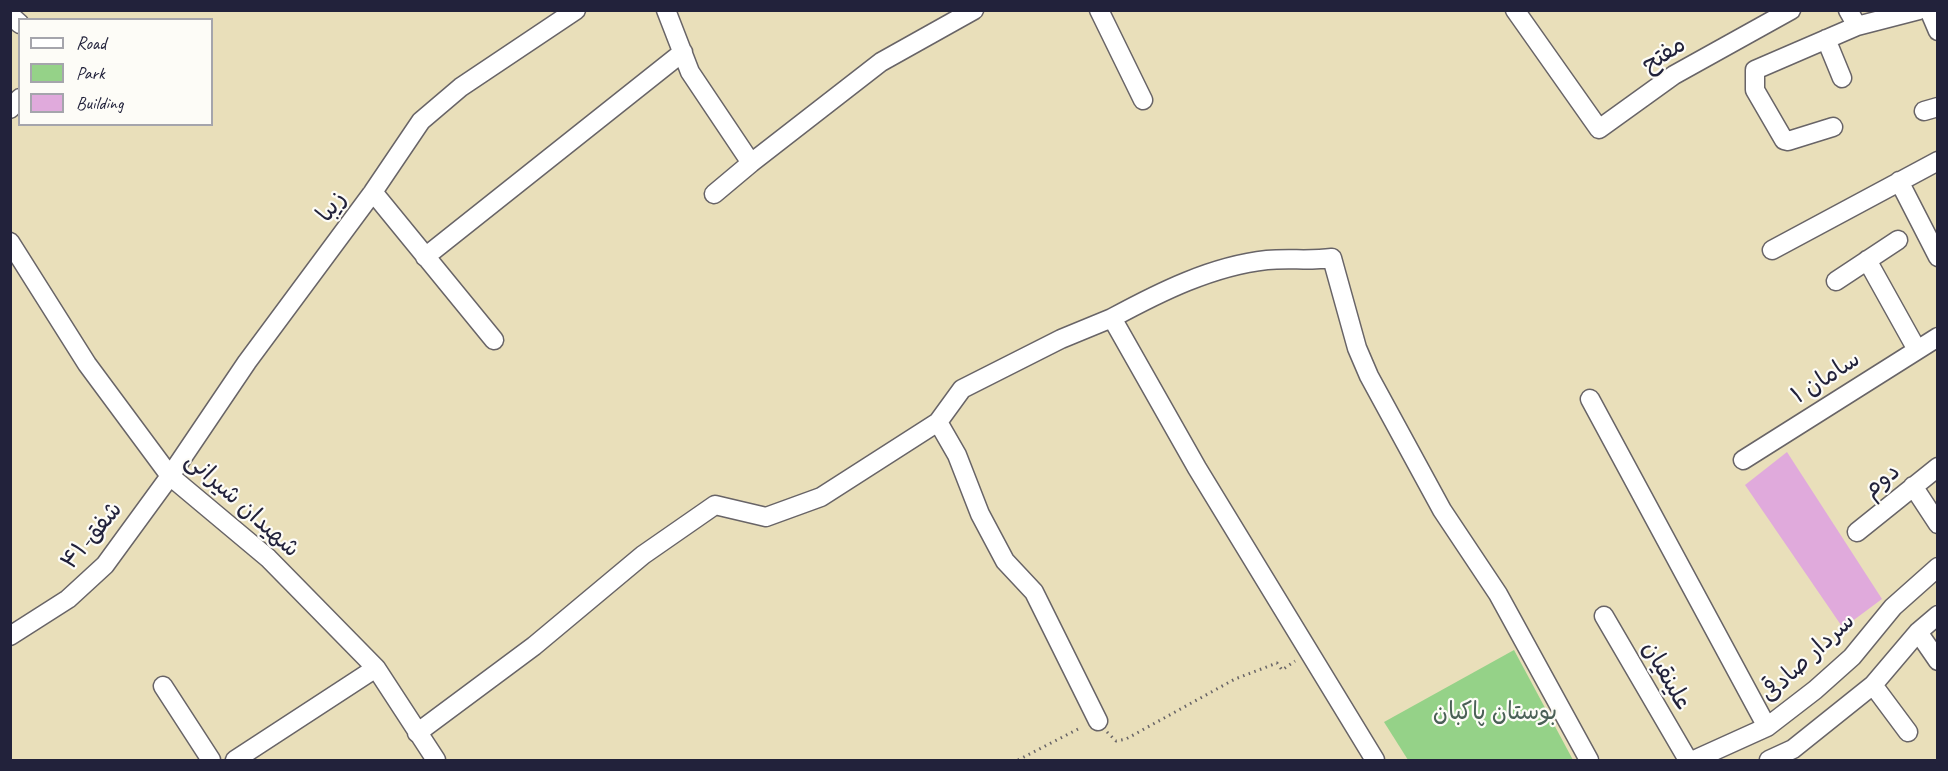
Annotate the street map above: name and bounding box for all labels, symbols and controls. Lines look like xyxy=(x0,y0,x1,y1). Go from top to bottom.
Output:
legend xyxy=(18,18,213,126)
street label: مفتح xyxy=(1637,30,1691,80)
text: Road xyxy=(76,32,106,54)
text: Park xyxy=(76,62,105,84)
text: Building xyxy=(76,92,123,114)
street label: زیبا xyxy=(311,186,353,228)
street label: سامان ۱ xyxy=(1786,345,1866,411)
street label: شهیدان شیرانی xyxy=(179,446,305,564)
street label: دوم xyxy=(1858,458,1906,504)
street label: شفق-۴۱ xyxy=(55,496,129,576)
street label: سردار صادقی xyxy=(1755,607,1861,709)
street label: علینقیان xyxy=(1635,636,1697,716)
park label: بوستان پاکبان xyxy=(1433,699,1557,727)

